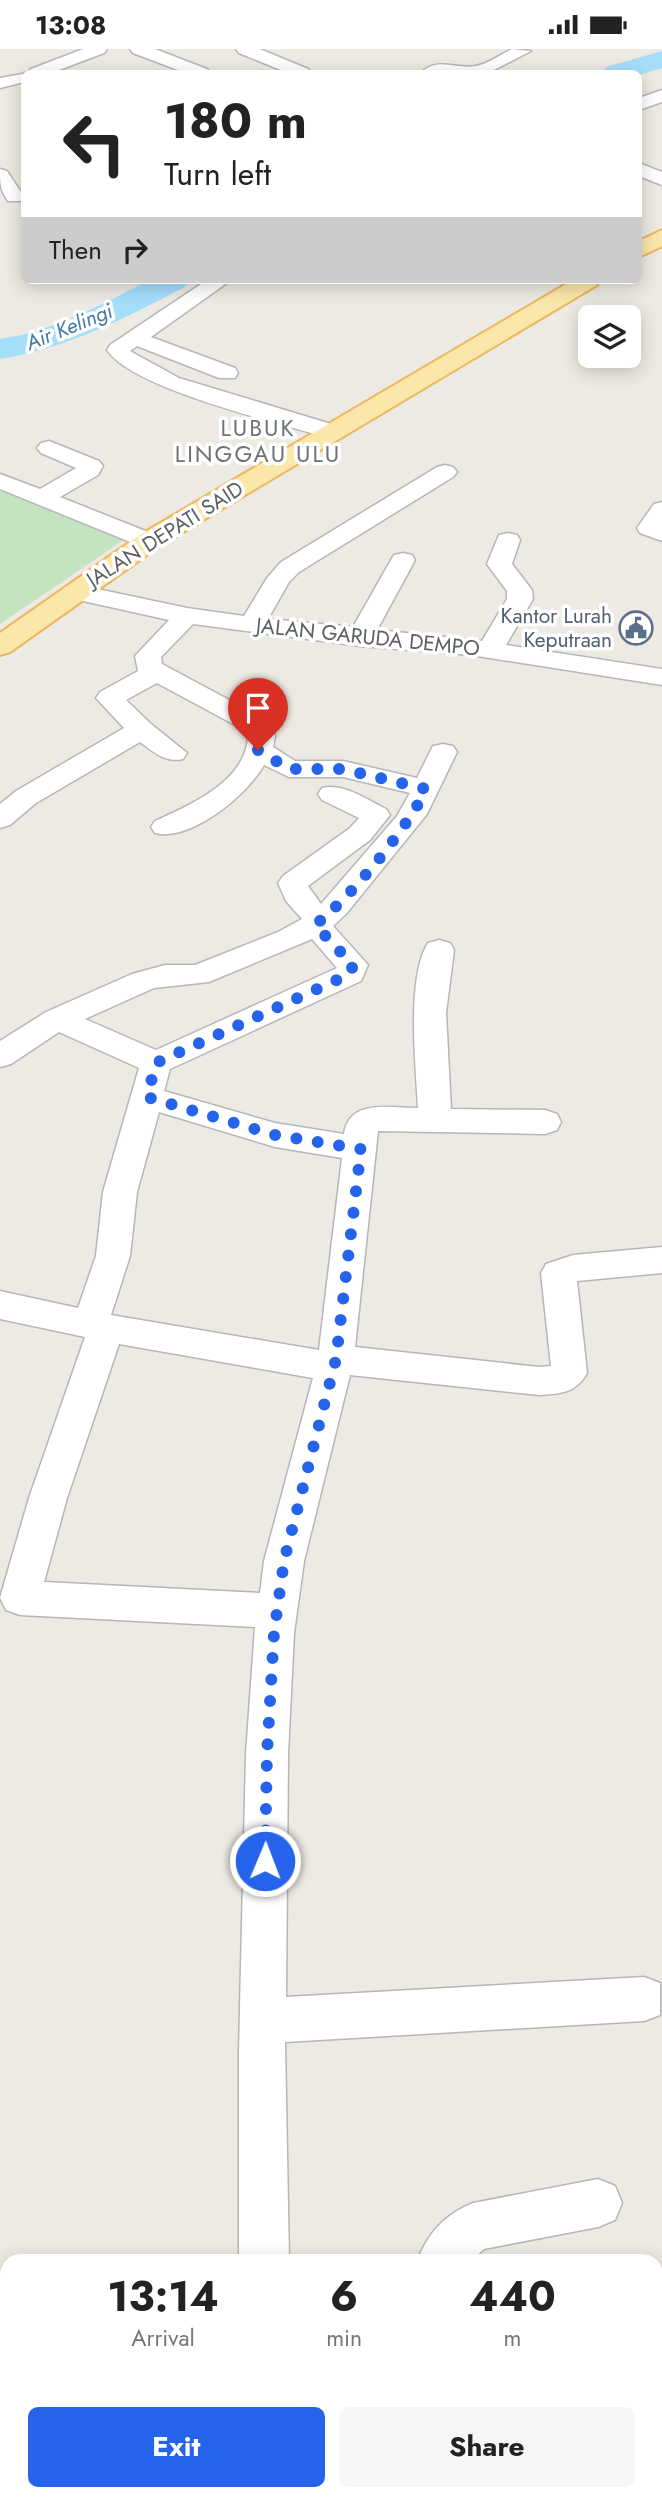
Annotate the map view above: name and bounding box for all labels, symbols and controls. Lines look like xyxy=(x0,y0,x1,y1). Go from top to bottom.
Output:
text: 13:08 xyxy=(35,6,106,44)
text: 180 m xyxy=(164,86,307,156)
icon: left xyxy=(49,98,140,189)
text: Turn left xyxy=(164,151,271,197)
text: Then xyxy=(49,231,102,269)
icon: right xyxy=(116,231,154,269)
water label: Air Kelingi xyxy=(20,296,117,358)
map controls xyxy=(578,305,641,368)
button: layers xyxy=(578,305,641,368)
district label: LUBUK LINGGAU ULU xyxy=(175,411,341,471)
street label: JALAN DEPATI SAID xyxy=(78,474,249,596)
place label: Kantor Lurah Keputraan xyxy=(501,601,612,655)
public building icon: Kantor Lurah Keputraan xyxy=(617,609,655,647)
street label: JALAN GARUDA DEMPO xyxy=(252,610,481,664)
pin xyxy=(228,678,288,750)
icon: arrive xyxy=(239,689,277,727)
position arrow xyxy=(228,1824,302,1898)
text: 13:14 xyxy=(107,2266,219,2327)
text: 6 xyxy=(330,2266,358,2327)
text: 440 xyxy=(469,2266,556,2327)
text: Arrival xyxy=(131,2321,195,2355)
text: min xyxy=(326,2321,362,2355)
text: m xyxy=(504,2321,522,2355)
button: Exit xyxy=(28,2407,325,2487)
button: Share xyxy=(339,2407,635,2487)

